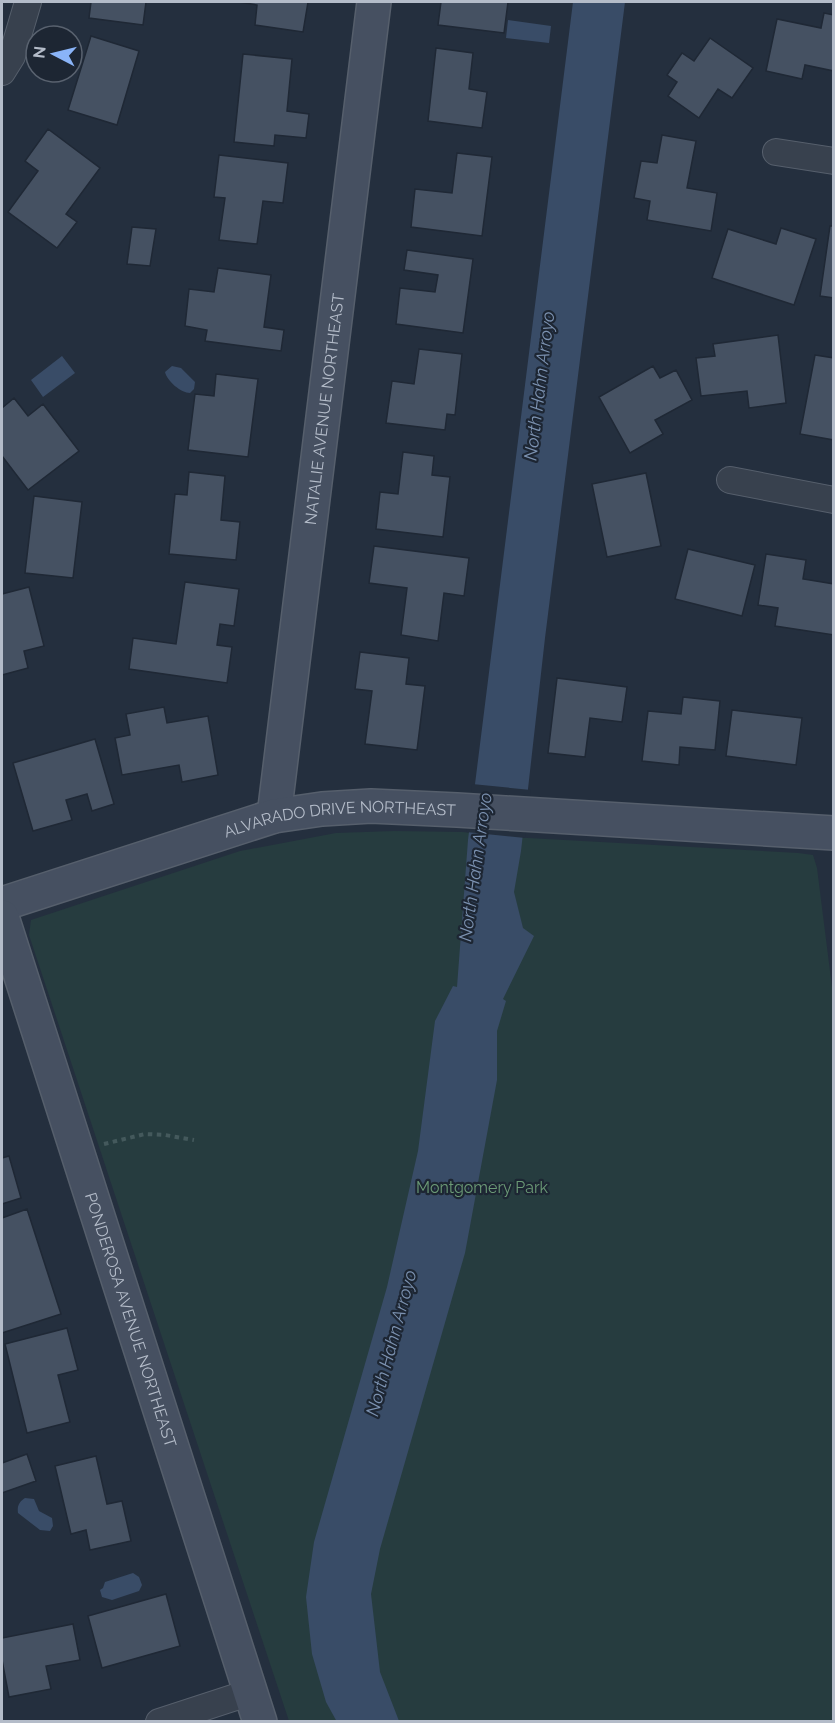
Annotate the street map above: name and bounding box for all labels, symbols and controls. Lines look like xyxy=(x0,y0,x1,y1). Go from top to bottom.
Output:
north arrow xyxy=(24,24,84,84)
text: N xyxy=(29,45,50,59)
street label: NATALIE AVENUE NORTHEAST xyxy=(300,292,348,526)
water label: North Hahn Arroyo xyxy=(519,310,559,462)
water label: North Hahn Arroyo xyxy=(454,791,496,943)
street label: ALVARADO DRIVE NORTHEAST xyxy=(221,796,457,841)
park label: Montgomery Park xyxy=(416,1178,549,1197)
street label: PONDEROSA AVENUE NORTHEAST xyxy=(81,1190,181,1450)
water label: North Hahn Arroyo xyxy=(361,1268,421,1418)

